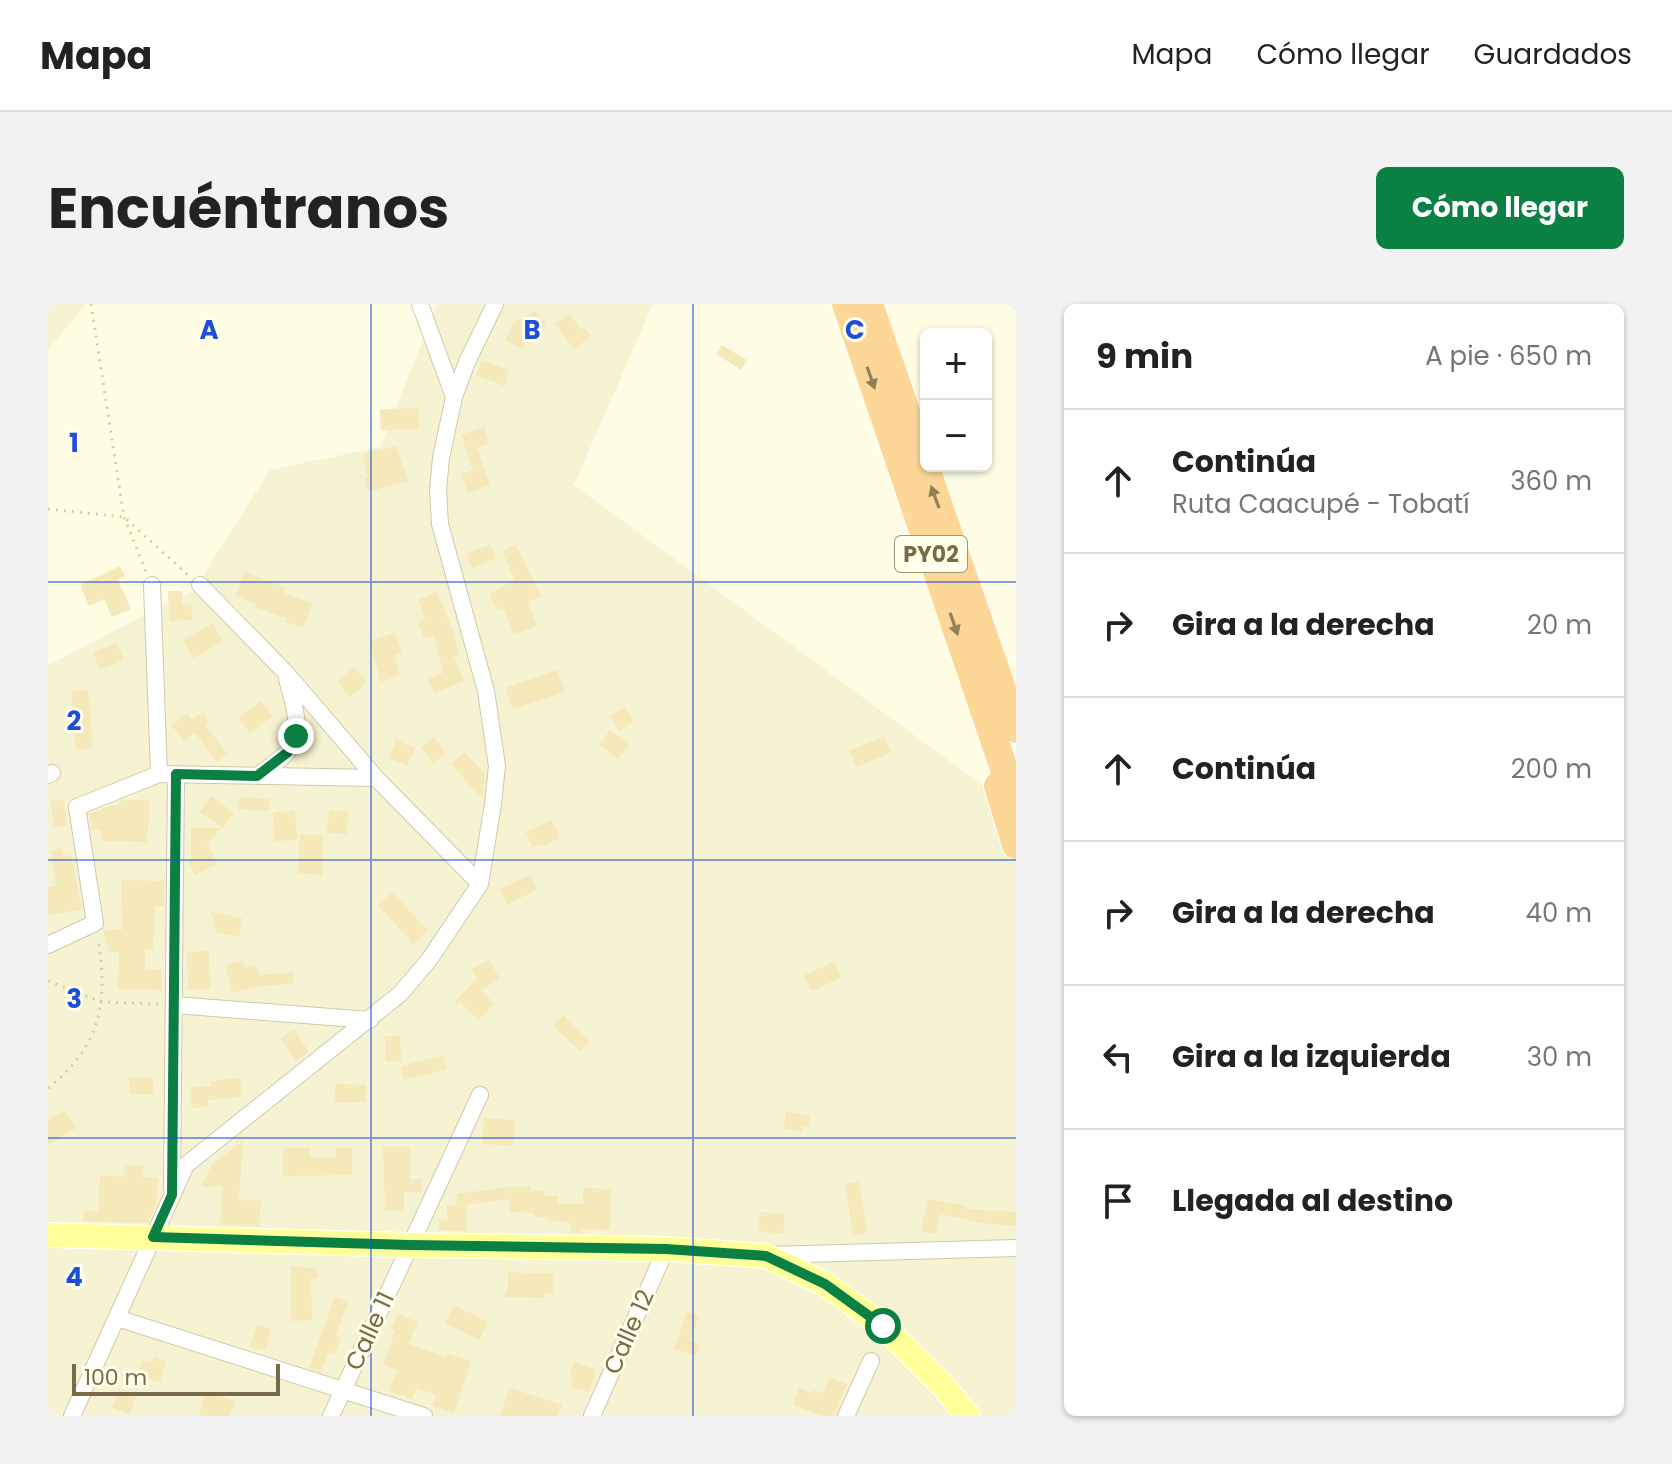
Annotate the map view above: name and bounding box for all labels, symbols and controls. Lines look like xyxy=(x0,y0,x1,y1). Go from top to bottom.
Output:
text: Mapa xyxy=(40,29,152,82)
text: Mapa xyxy=(1131,35,1212,74)
text: Cómo llegar xyxy=(1256,35,1430,74)
text: Guardados xyxy=(1474,35,1632,74)
button: Cómo llegar xyxy=(1376,167,1624,249)
text: Encuéntranos xyxy=(48,169,449,248)
text: A xyxy=(199,312,219,348)
text: B xyxy=(523,312,541,348)
text: C xyxy=(845,312,865,348)
map controls xyxy=(920,328,992,472)
button: + xyxy=(920,328,992,400)
text: 9 min xyxy=(1096,332,1193,380)
text: A pie · 650 m xyxy=(1425,338,1592,374)
one-way arrow xyxy=(866,366,878,390)
button: − xyxy=(920,400,992,472)
text: 1 xyxy=(69,425,79,461)
text: Continúa xyxy=(1172,440,1316,483)
icon: ahead xyxy=(1096,459,1140,503)
text: 360 m xyxy=(1510,463,1592,499)
one-way arrow xyxy=(929,484,941,508)
text: Ruta Caacupé - Tobatí xyxy=(1172,486,1470,522)
road number: PY02 xyxy=(895,536,967,572)
icon: right xyxy=(1096,603,1140,647)
text: Gira a la derecha xyxy=(1172,603,1435,646)
text: 20 m xyxy=(1527,607,1592,643)
one-way arrow xyxy=(949,612,961,636)
text: 2 xyxy=(67,703,82,739)
route end xyxy=(278,718,314,754)
icon: ahead xyxy=(1096,747,1140,791)
text: Continúa xyxy=(1172,747,1316,790)
text: 200 m xyxy=(1511,751,1592,787)
icon: right xyxy=(1096,891,1140,935)
text: Gira a la derecha xyxy=(1172,891,1435,934)
text: 40 m xyxy=(1526,895,1592,931)
text: 3 xyxy=(66,981,82,1017)
icon: left xyxy=(1096,1035,1140,1079)
text: Gira a la izquierda xyxy=(1172,1035,1451,1078)
text: 30 m xyxy=(1527,1039,1592,1075)
icon: arrive xyxy=(1096,1179,1140,1223)
text: Llegada al destino xyxy=(1172,1179,1453,1222)
text: 4 xyxy=(65,1259,83,1295)
street label: Calle 12 xyxy=(595,1284,662,1379)
street label: Calle 11 xyxy=(337,1286,402,1375)
route start xyxy=(865,1308,901,1344)
scale bar xyxy=(72,1360,280,1396)
text: 100 m xyxy=(84,1362,147,1393)

